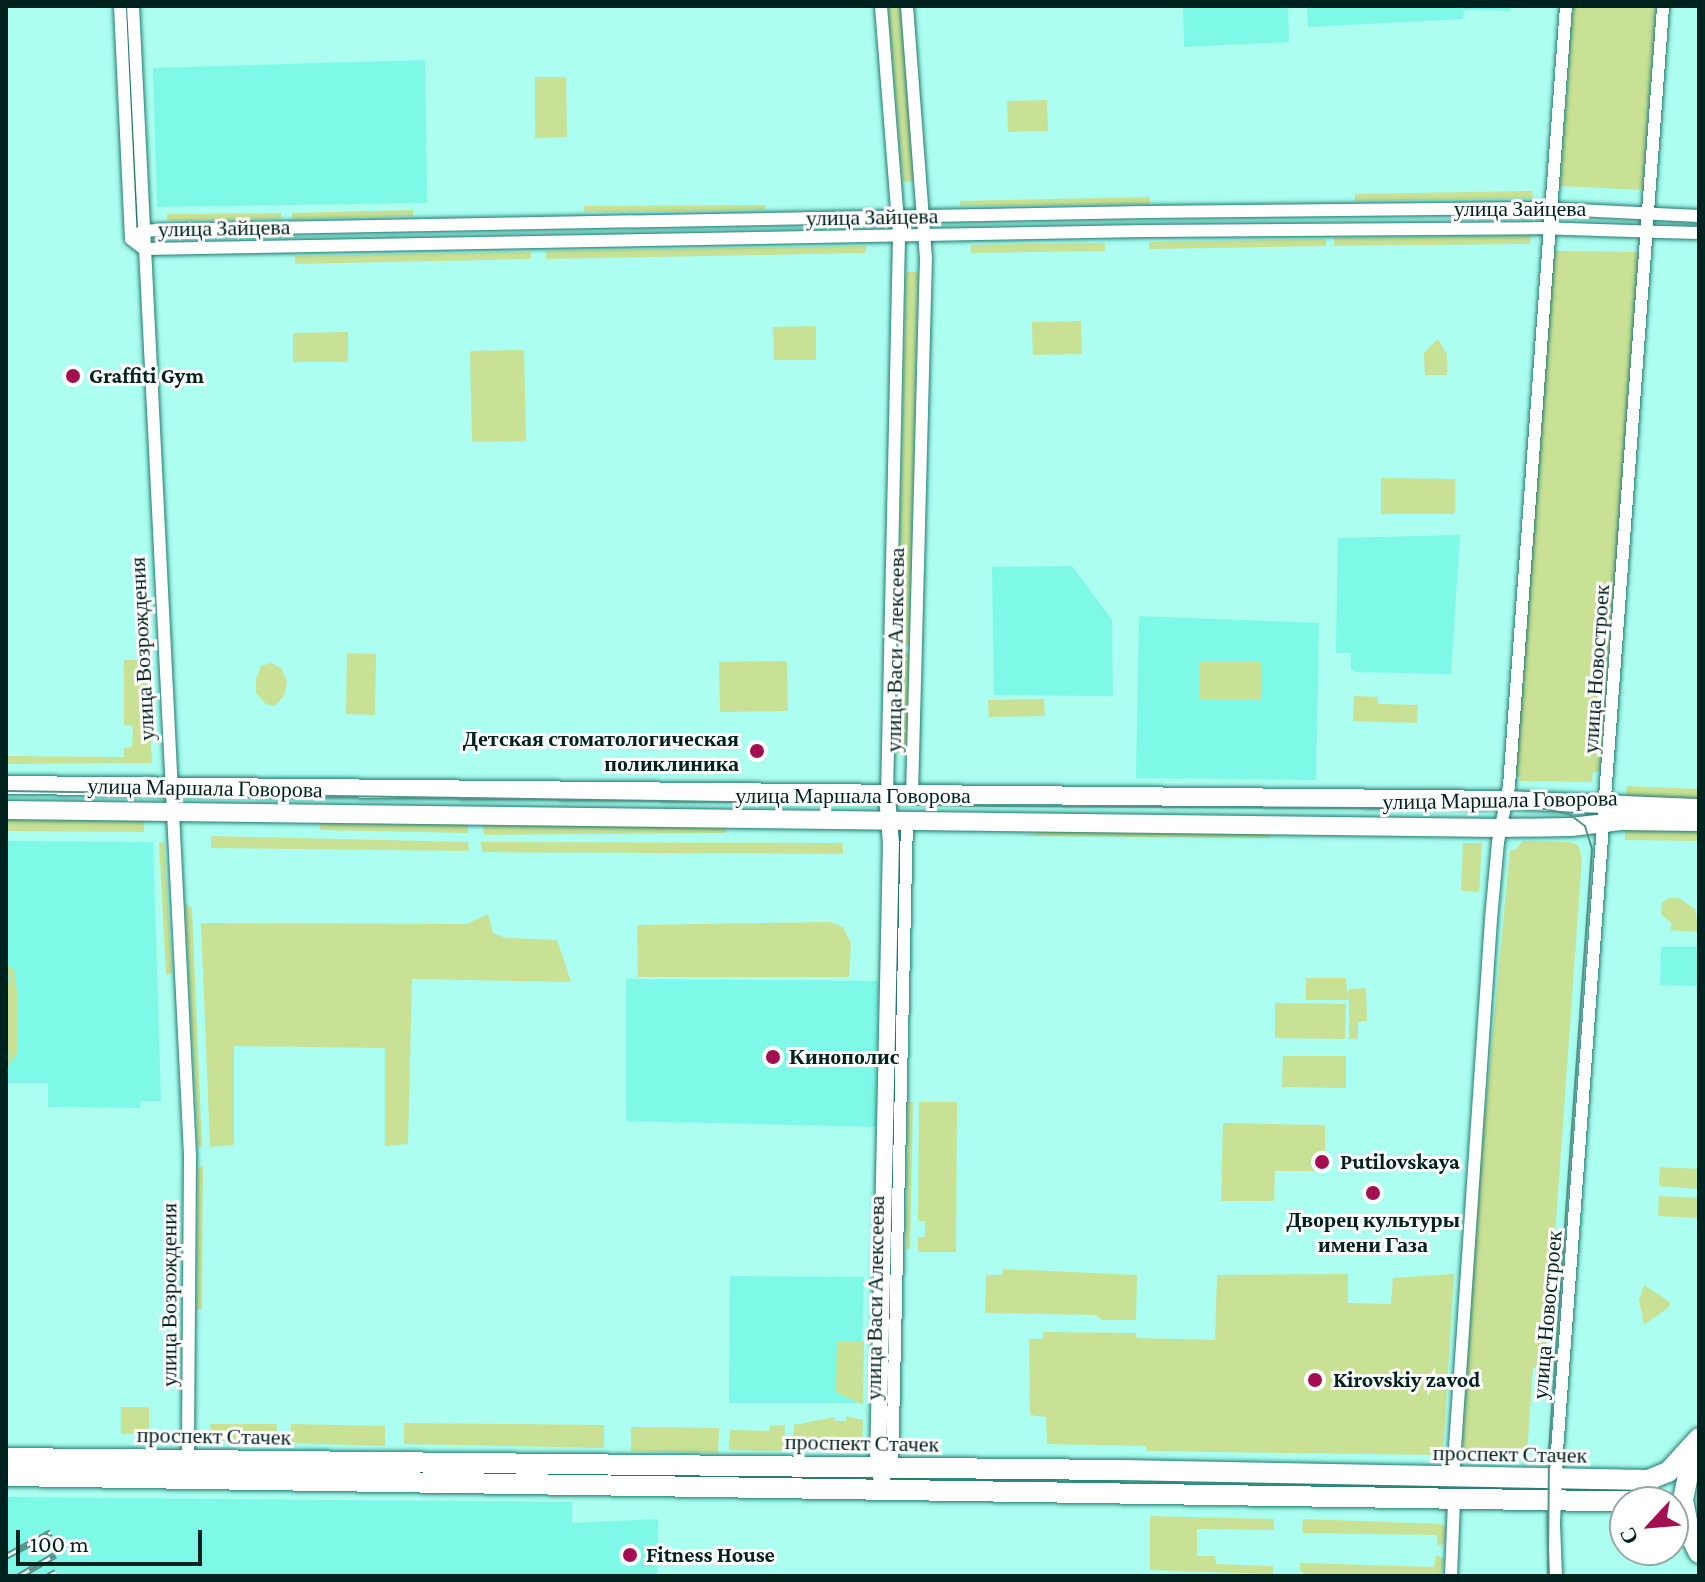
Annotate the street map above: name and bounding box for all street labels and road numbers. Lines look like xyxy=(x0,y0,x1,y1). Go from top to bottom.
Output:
street label: улица Зайцева xyxy=(1454,196,1586,222)
street label: улица Зайцева xyxy=(806,203,938,231)
street label: улица Зайцева xyxy=(158,214,290,242)
street label: улица Васи Алексеева xyxy=(880,547,910,753)
street label: улица Возрождения xyxy=(124,556,160,742)
street label: улица Новостроек xyxy=(1577,584,1615,754)
street label: улица Маршала Говорова xyxy=(87,773,323,803)
street label: улица Маршала Говорова xyxy=(735,783,971,809)
street label: улица Маршала Говорова xyxy=(1382,785,1618,815)
street label: улица Васи Алексеева xyxy=(860,1195,890,1401)
street label: улица Возрождения xyxy=(156,1203,182,1387)
street label: улица Новостроек xyxy=(1526,1229,1568,1401)
street label: проспект Стачек xyxy=(137,1421,291,1451)
street label: проспект Стачек xyxy=(785,1428,939,1458)
street label: проспект Стачек xyxy=(1433,1439,1587,1469)

